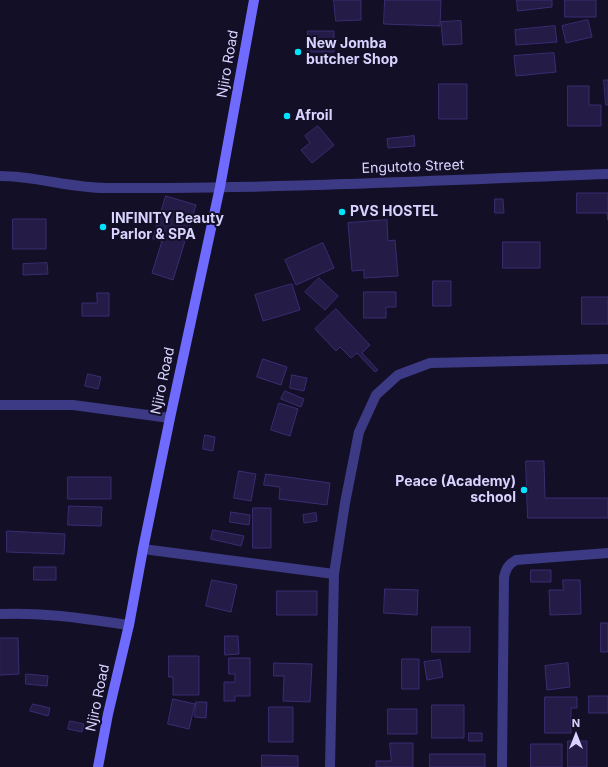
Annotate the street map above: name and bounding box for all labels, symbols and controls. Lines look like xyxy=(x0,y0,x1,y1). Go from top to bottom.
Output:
street label: Njiro Road xyxy=(214,29,242,99)
place label: New Jomba butcher Shop xyxy=(306,36,398,68)
marker: New Jomba butcher Shop xyxy=(293,47,303,57)
place label: Afroil xyxy=(295,108,332,124)
marker: Afroil xyxy=(282,111,292,121)
street label: Engutoto Street xyxy=(361,157,465,177)
place label: PVS HOSTEL xyxy=(350,204,438,220)
marker: PVS HOSTEL xyxy=(337,207,347,217)
place label: INFINITY Beauty Parlor & SPA xyxy=(111,211,224,244)
marker: INFINITY Beauty Parlor & SPA xyxy=(98,222,108,232)
street label: Njiro Road xyxy=(148,346,178,416)
place label: Peace (Academy) school xyxy=(395,474,516,506)
marker: Peace (Academy) school xyxy=(519,485,529,495)
street label: Njiro Road xyxy=(83,663,113,733)
north arrow xyxy=(556,715,596,755)
text: N xyxy=(572,716,580,730)

